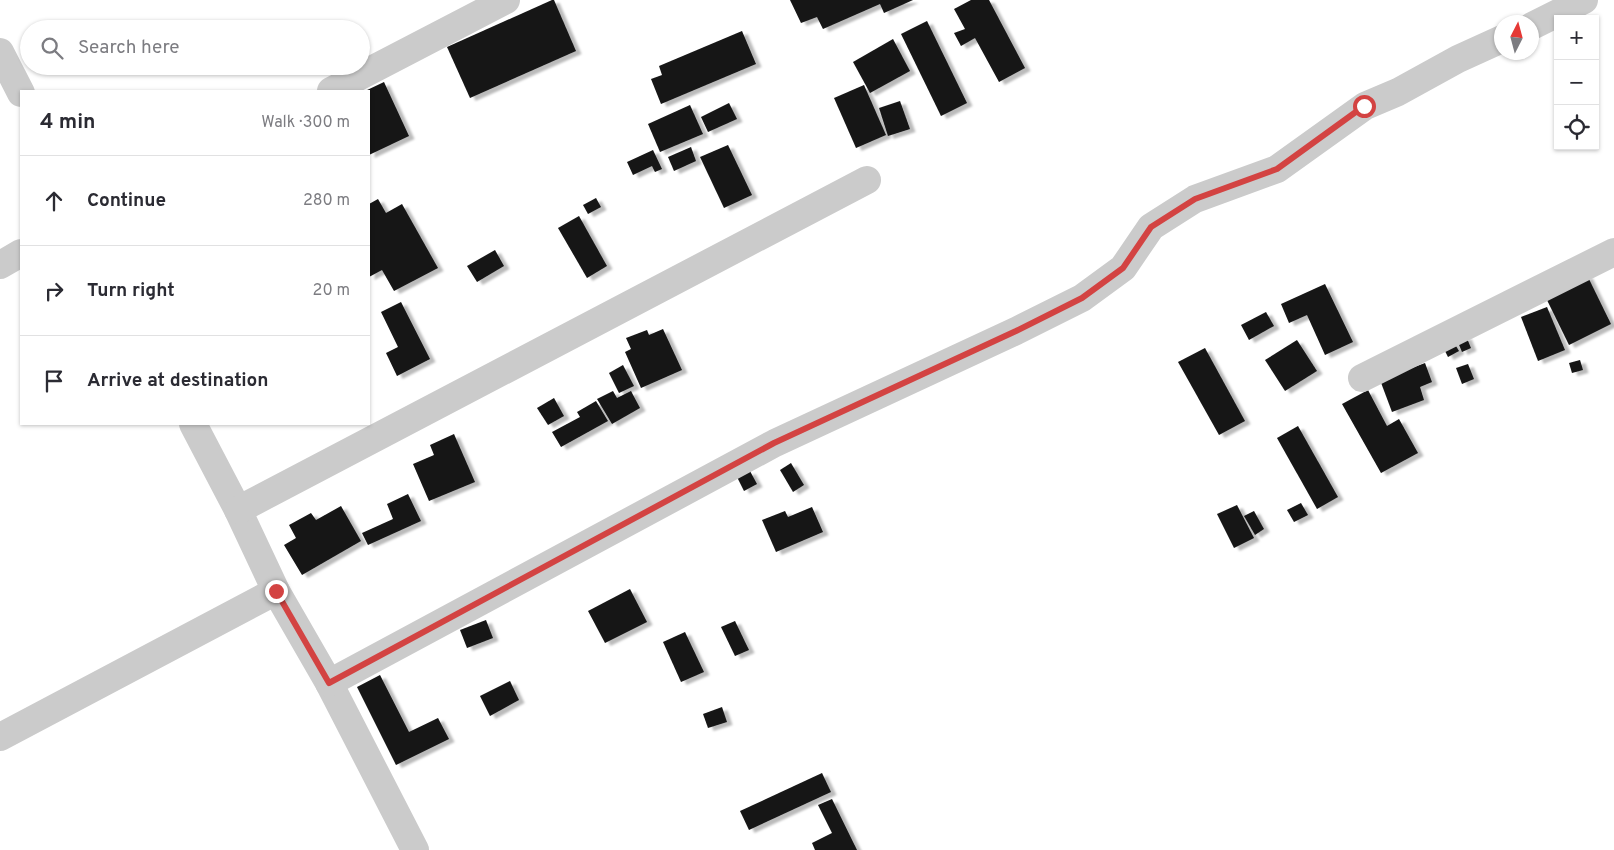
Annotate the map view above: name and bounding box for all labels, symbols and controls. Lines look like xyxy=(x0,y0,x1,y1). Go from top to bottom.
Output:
north arrow xyxy=(1494,15,1539,60)
map controls xyxy=(1554,15,1599,150)
button: + xyxy=(1554,15,1599,60)
search box xyxy=(20,20,370,75)
icon: search xyxy=(38,34,66,62)
text: Search here xyxy=(78,36,180,60)
button: − xyxy=(1554,60,1599,105)
route start xyxy=(1353,95,1376,118)
button: locate xyxy=(1554,105,1599,150)
text: 4 min xyxy=(40,109,96,136)
text: Walk · 300 m xyxy=(261,113,350,133)
icon: ahead xyxy=(40,187,68,215)
text: Continue xyxy=(87,189,166,213)
text: 280 m xyxy=(303,191,350,211)
icon: right xyxy=(40,277,68,305)
text: Turn right xyxy=(87,279,175,303)
text: 20 m xyxy=(313,281,350,301)
icon: arrive xyxy=(40,367,68,395)
text: Arrive at destination xyxy=(87,369,268,393)
route end xyxy=(265,580,288,603)

